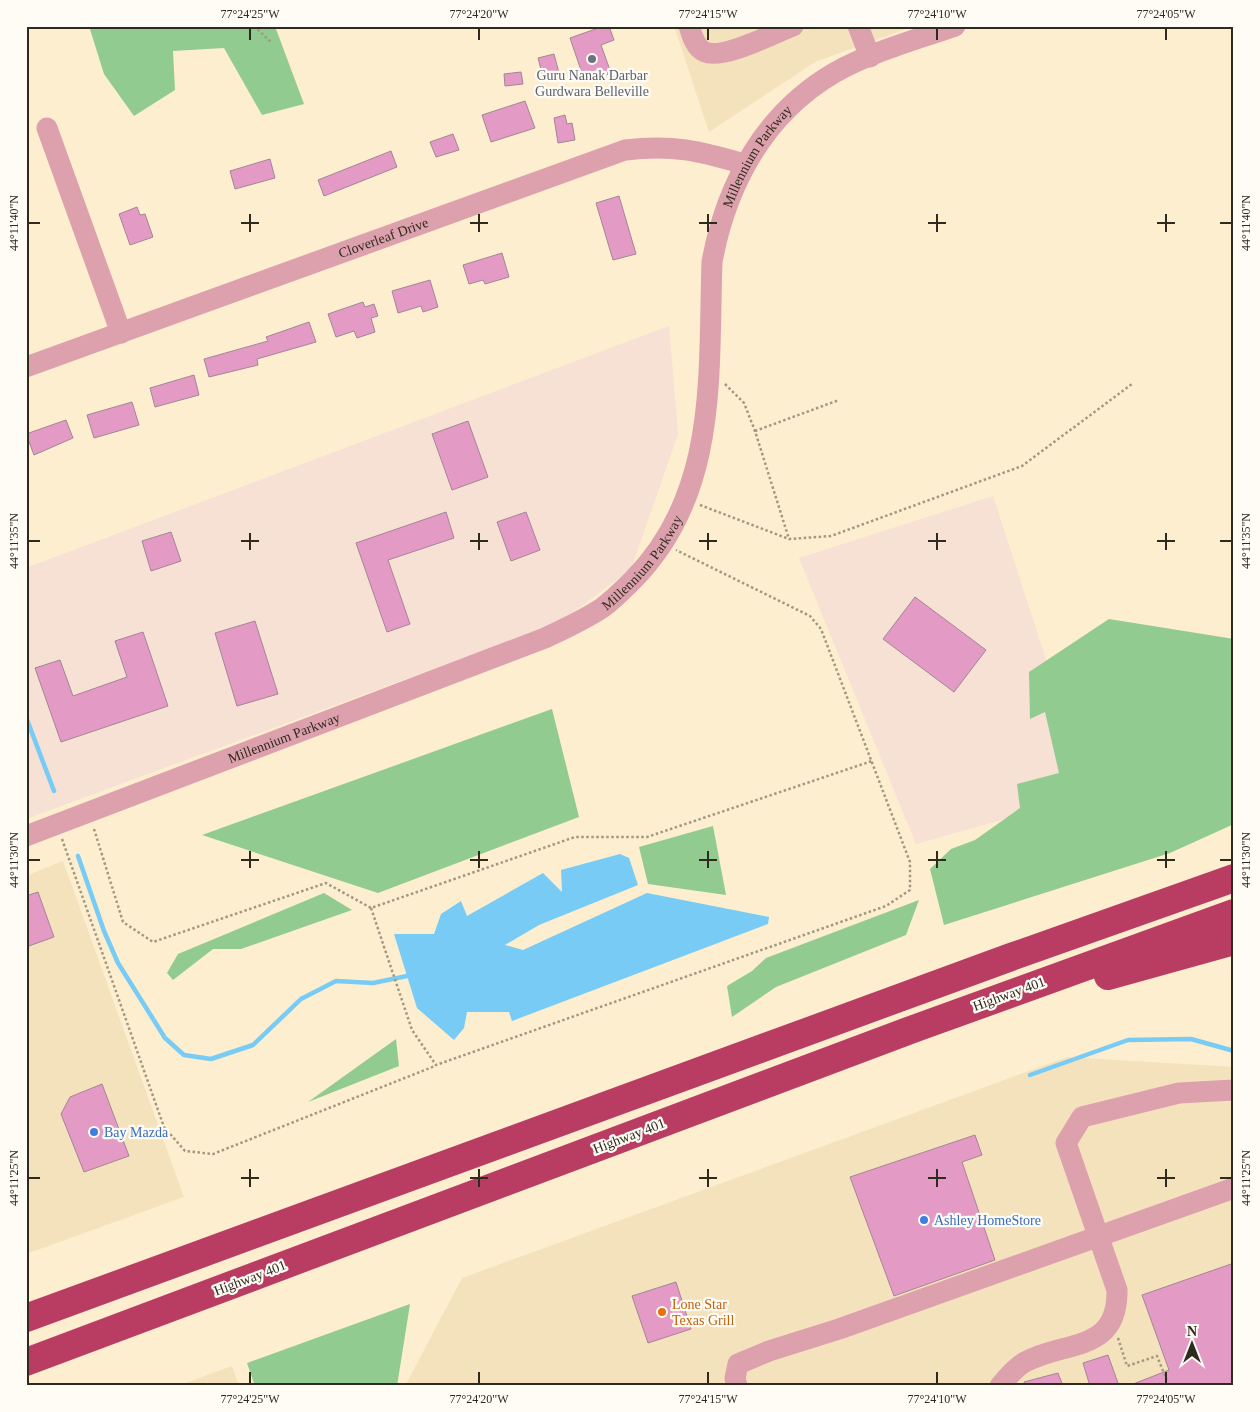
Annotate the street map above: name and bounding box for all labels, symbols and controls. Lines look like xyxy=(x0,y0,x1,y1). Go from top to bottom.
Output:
text: 77°24'25"W xyxy=(220,7,280,21)
text: 77°24'20"W xyxy=(449,7,509,21)
text: 77°24'15"W xyxy=(678,7,738,21)
text: 77°24'10"W xyxy=(907,7,967,21)
text: 77°24'05"W xyxy=(1136,7,1196,21)
marker: Guru Nanak Darbar Gurdwara Belleville xyxy=(586,53,598,65)
place label: Guru Nanak Darbar Gurdwara Belleville xyxy=(535,68,649,99)
street label: Millennium Parkway xyxy=(720,102,794,210)
text: 44°11'40"N xyxy=(7,195,21,251)
text: 44°11'40"N xyxy=(1239,195,1253,251)
street label: Cloverleaf Drive xyxy=(336,214,430,261)
text: 44°11'35"N xyxy=(7,513,21,569)
street label: Millennium Parkway xyxy=(599,513,685,613)
text: 44°11'35"N xyxy=(1239,513,1253,569)
street label: Millennium Parkway xyxy=(226,709,342,766)
text: 44°11'30"N xyxy=(7,832,21,888)
text: 44°11'30"N xyxy=(1239,832,1253,888)
street label: Highway 401 xyxy=(971,974,1047,1014)
street label: Highway 401 xyxy=(591,1115,667,1157)
place label: Bay Mazda xyxy=(104,1125,169,1140)
marker: Bay Mazda xyxy=(88,1126,100,1138)
text: 44°11'25"N xyxy=(7,1150,21,1206)
text: 44°11'25"N xyxy=(1239,1150,1253,1206)
place label: Ashley HomeStore xyxy=(934,1213,1041,1228)
marker: Ashley HomeStore xyxy=(918,1214,930,1226)
street label: Highway 401 xyxy=(212,1257,288,1299)
place label: Lone Star Texas Grill xyxy=(672,1297,735,1328)
marker: Lone Star Texas Grill xyxy=(656,1306,668,1318)
north arrow xyxy=(1168,1320,1218,1370)
text: N xyxy=(1187,1324,1197,1339)
text: 77°24'25"W xyxy=(220,1392,280,1406)
text: 77°24'20"W xyxy=(449,1392,509,1406)
text: 77°24'15"W xyxy=(678,1392,738,1406)
text: 77°24'10"W xyxy=(907,1392,967,1406)
text: 77°24'05"W xyxy=(1136,1392,1196,1406)

